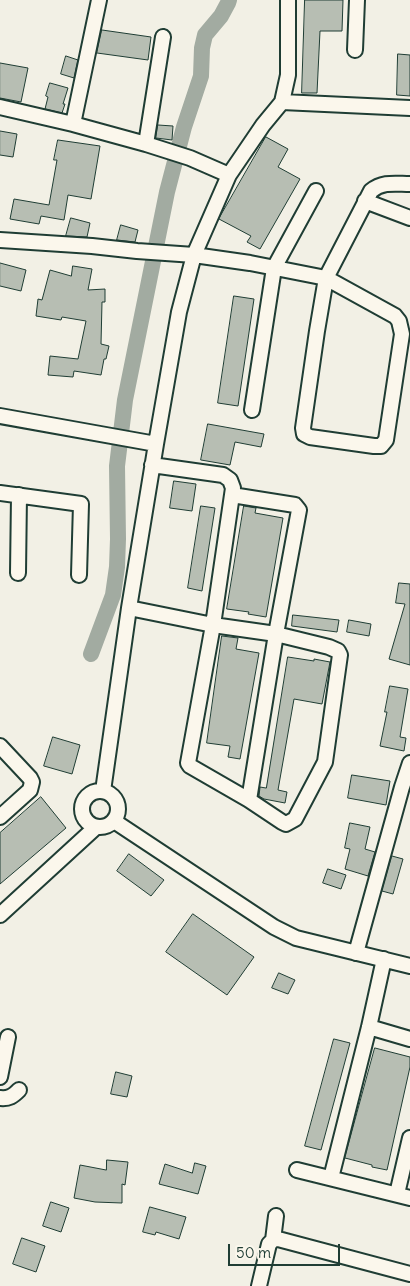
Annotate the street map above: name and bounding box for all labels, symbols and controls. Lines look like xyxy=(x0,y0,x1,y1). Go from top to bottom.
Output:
scale bar xyxy=(230,1234,342,1266)
text: 50 m xyxy=(236,1243,271,1262)

